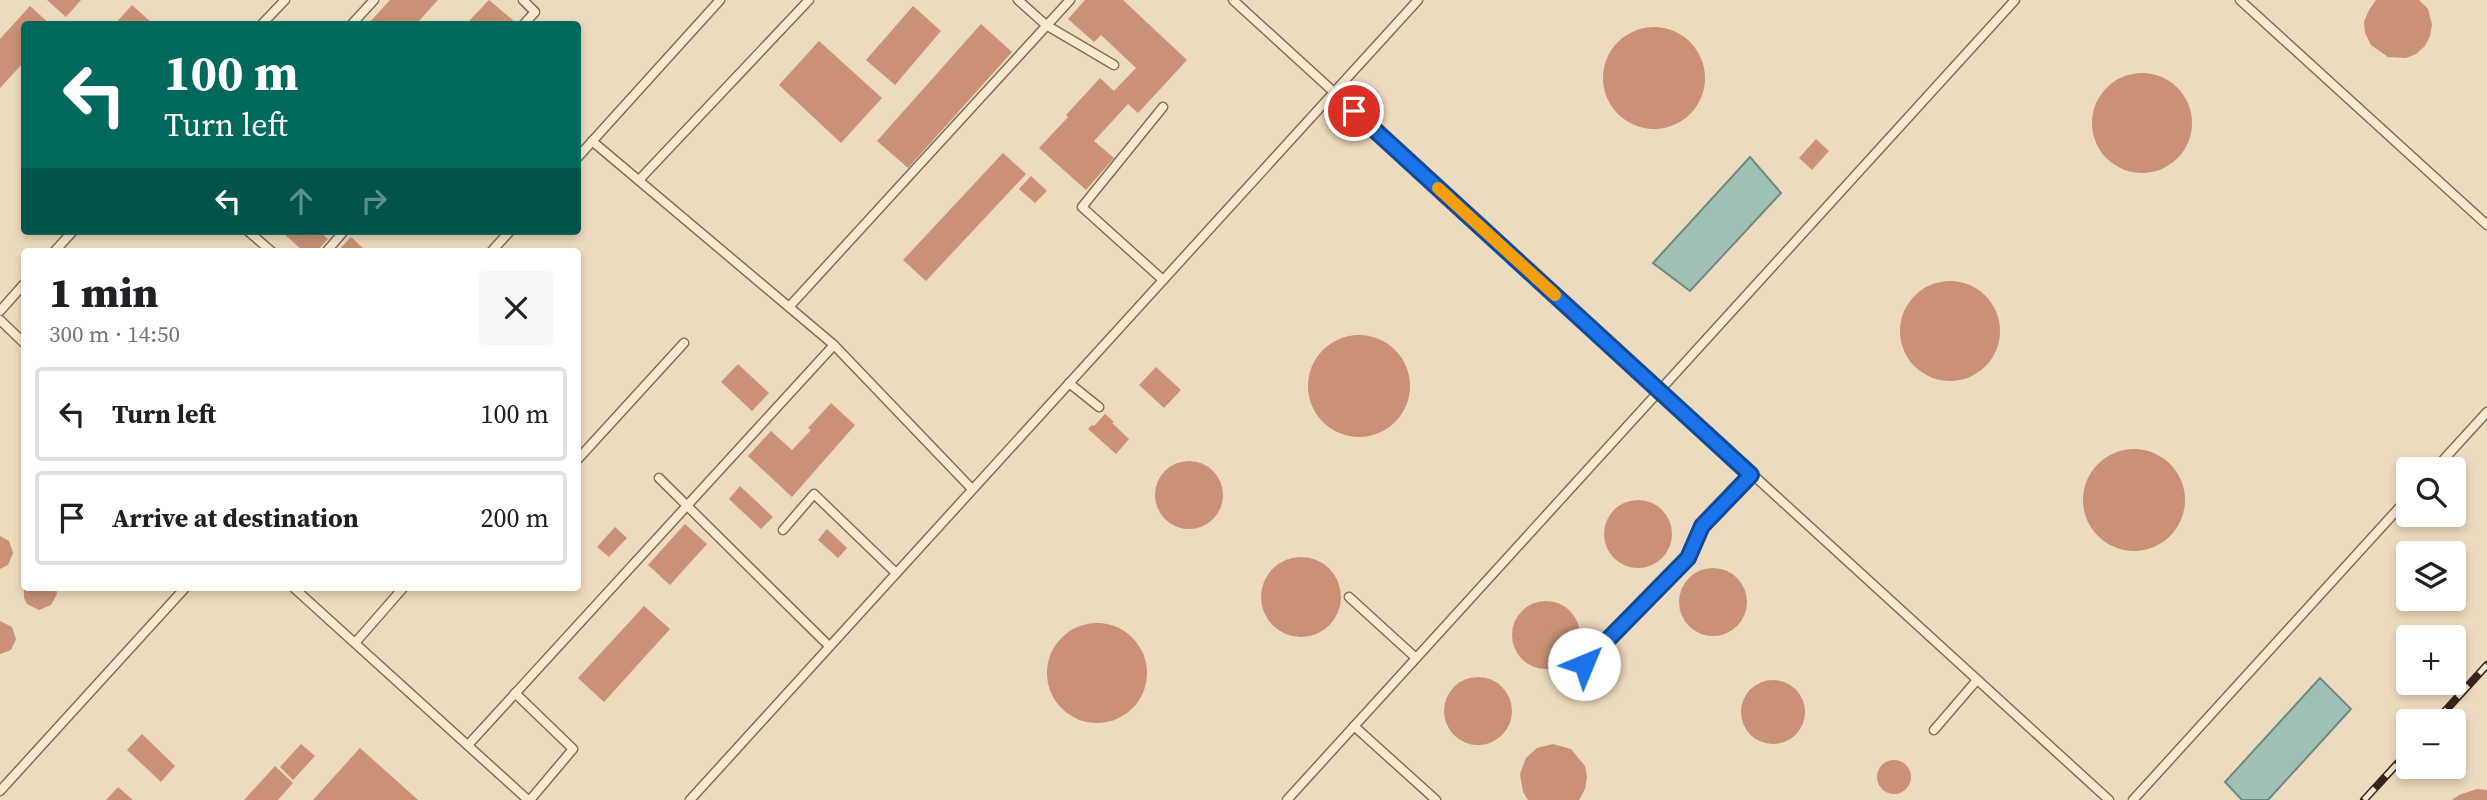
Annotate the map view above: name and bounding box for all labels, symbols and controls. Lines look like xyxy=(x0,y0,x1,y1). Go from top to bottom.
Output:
text: 100 m xyxy=(164,39,299,106)
icon: left xyxy=(49,49,140,140)
pin xyxy=(1324,81,1384,141)
icon: arrive xyxy=(1335,92,1373,130)
text: Turn left xyxy=(164,103,288,147)
icon: left xyxy=(209,182,247,220)
icon: ahead xyxy=(282,182,320,220)
icon: right xyxy=(355,182,393,220)
text: 1 min xyxy=(49,263,159,321)
button: close xyxy=(479,271,553,345)
text: 300 m · 14:50 xyxy=(49,318,180,350)
icon: left xyxy=(53,395,91,433)
text: Turn left xyxy=(112,396,216,432)
text: 100 m xyxy=(481,396,549,432)
map controls xyxy=(2396,457,2466,779)
button: search xyxy=(2396,457,2466,527)
icon: arrive xyxy=(53,499,91,537)
text: Arrive at destination xyxy=(112,500,359,536)
text: 200 m xyxy=(481,500,549,536)
button: layers xyxy=(2396,541,2466,611)
button: + xyxy=(2396,625,2466,695)
position arrow xyxy=(1547,627,1621,701)
button: − xyxy=(2396,709,2466,779)

